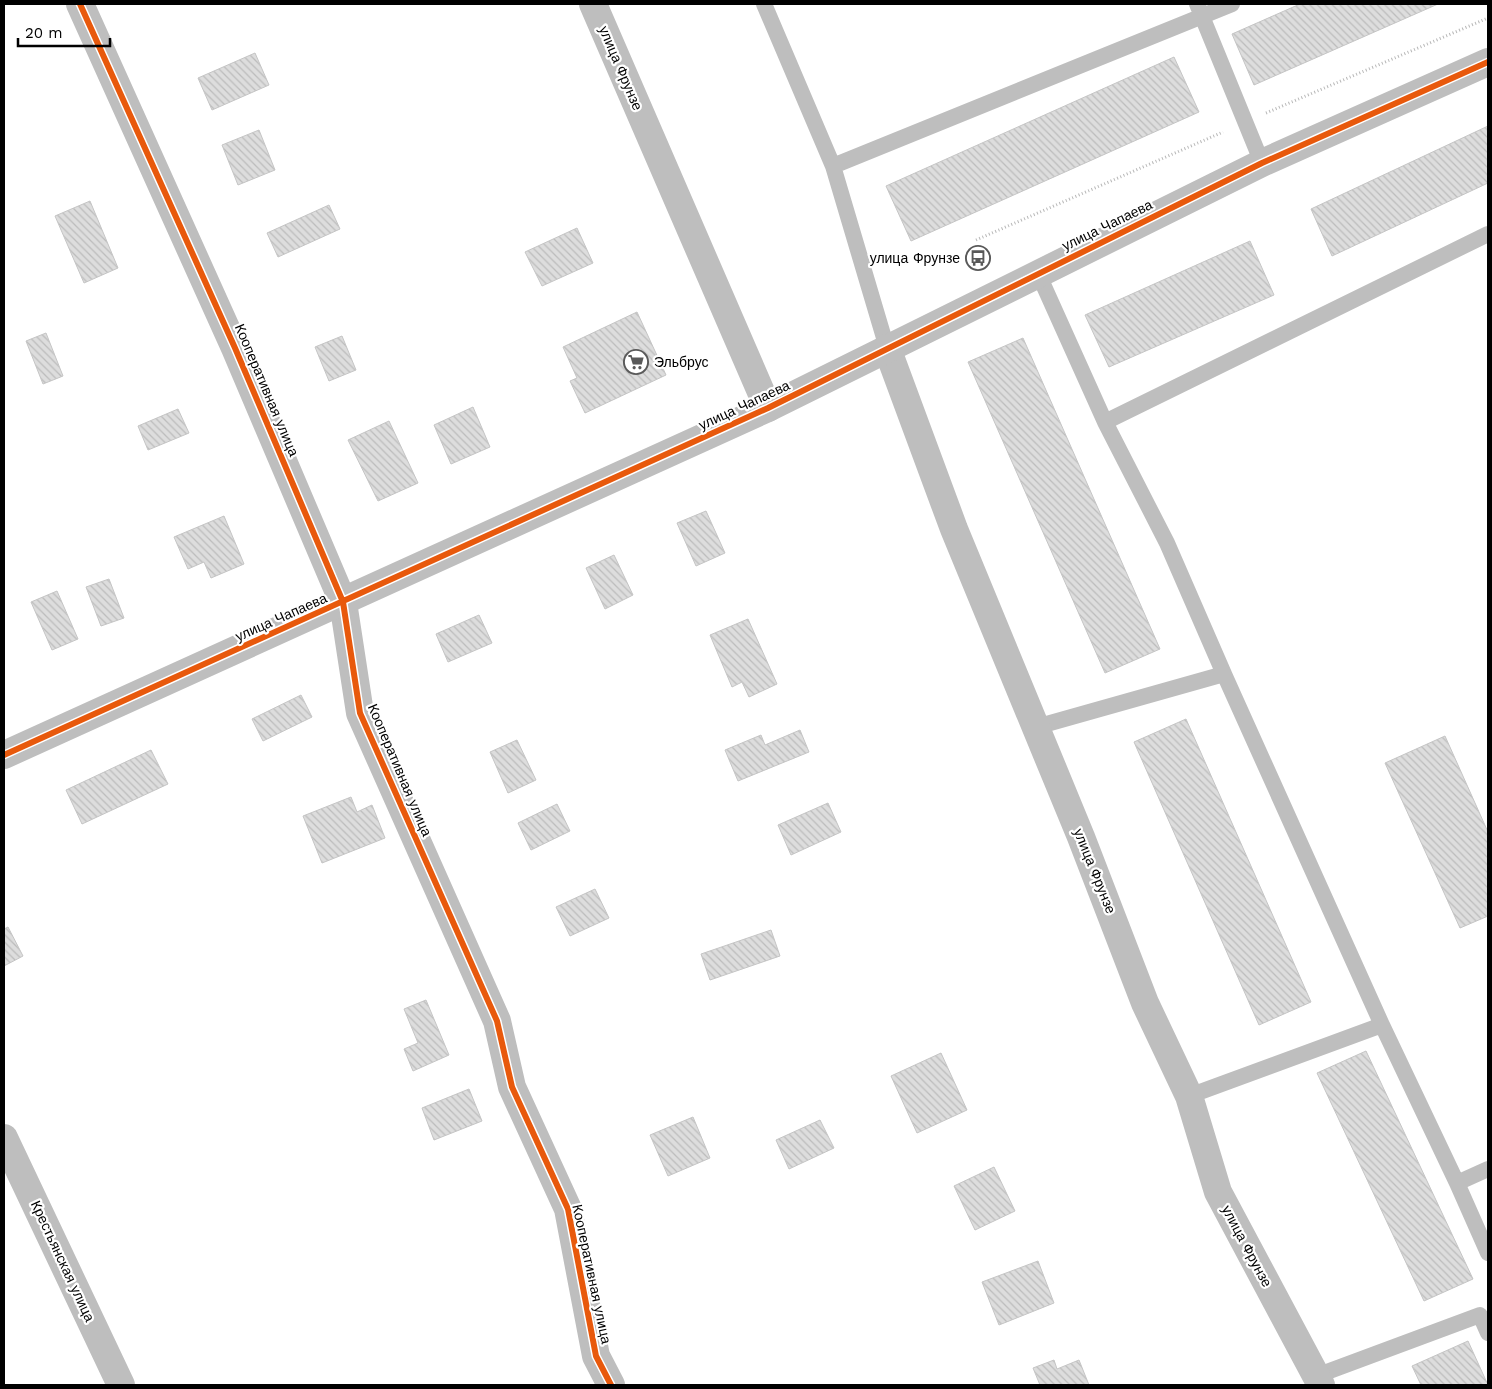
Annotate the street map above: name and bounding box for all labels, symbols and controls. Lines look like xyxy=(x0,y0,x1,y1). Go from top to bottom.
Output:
scale bar xyxy=(18,15,110,47)
street label: улица Фрунзе xyxy=(596,23,646,113)
text: 20 m xyxy=(25,24,63,42)
street label: улица Чапаева xyxy=(1059,196,1155,254)
bus stop icon: улица Фрунзе xyxy=(965,245,991,271)
place label: улица Фрунзе xyxy=(870,250,960,266)
street label: Кооперативная улица xyxy=(232,321,302,459)
supermarket icon: Эльбрус xyxy=(623,349,649,375)
place label: Эльбрус xyxy=(654,354,709,370)
street label: улица Чапаева xyxy=(696,377,792,433)
street label: улица Чапаева xyxy=(233,590,329,644)
street label: Кооперативная улица xyxy=(365,701,435,839)
street label: улица Фрунзе xyxy=(1071,826,1119,916)
street label: Крестьянская улица xyxy=(28,1198,98,1324)
street label: улица Фрунзе xyxy=(1219,1202,1275,1290)
street label: Кооперативная улица xyxy=(569,1203,615,1346)

